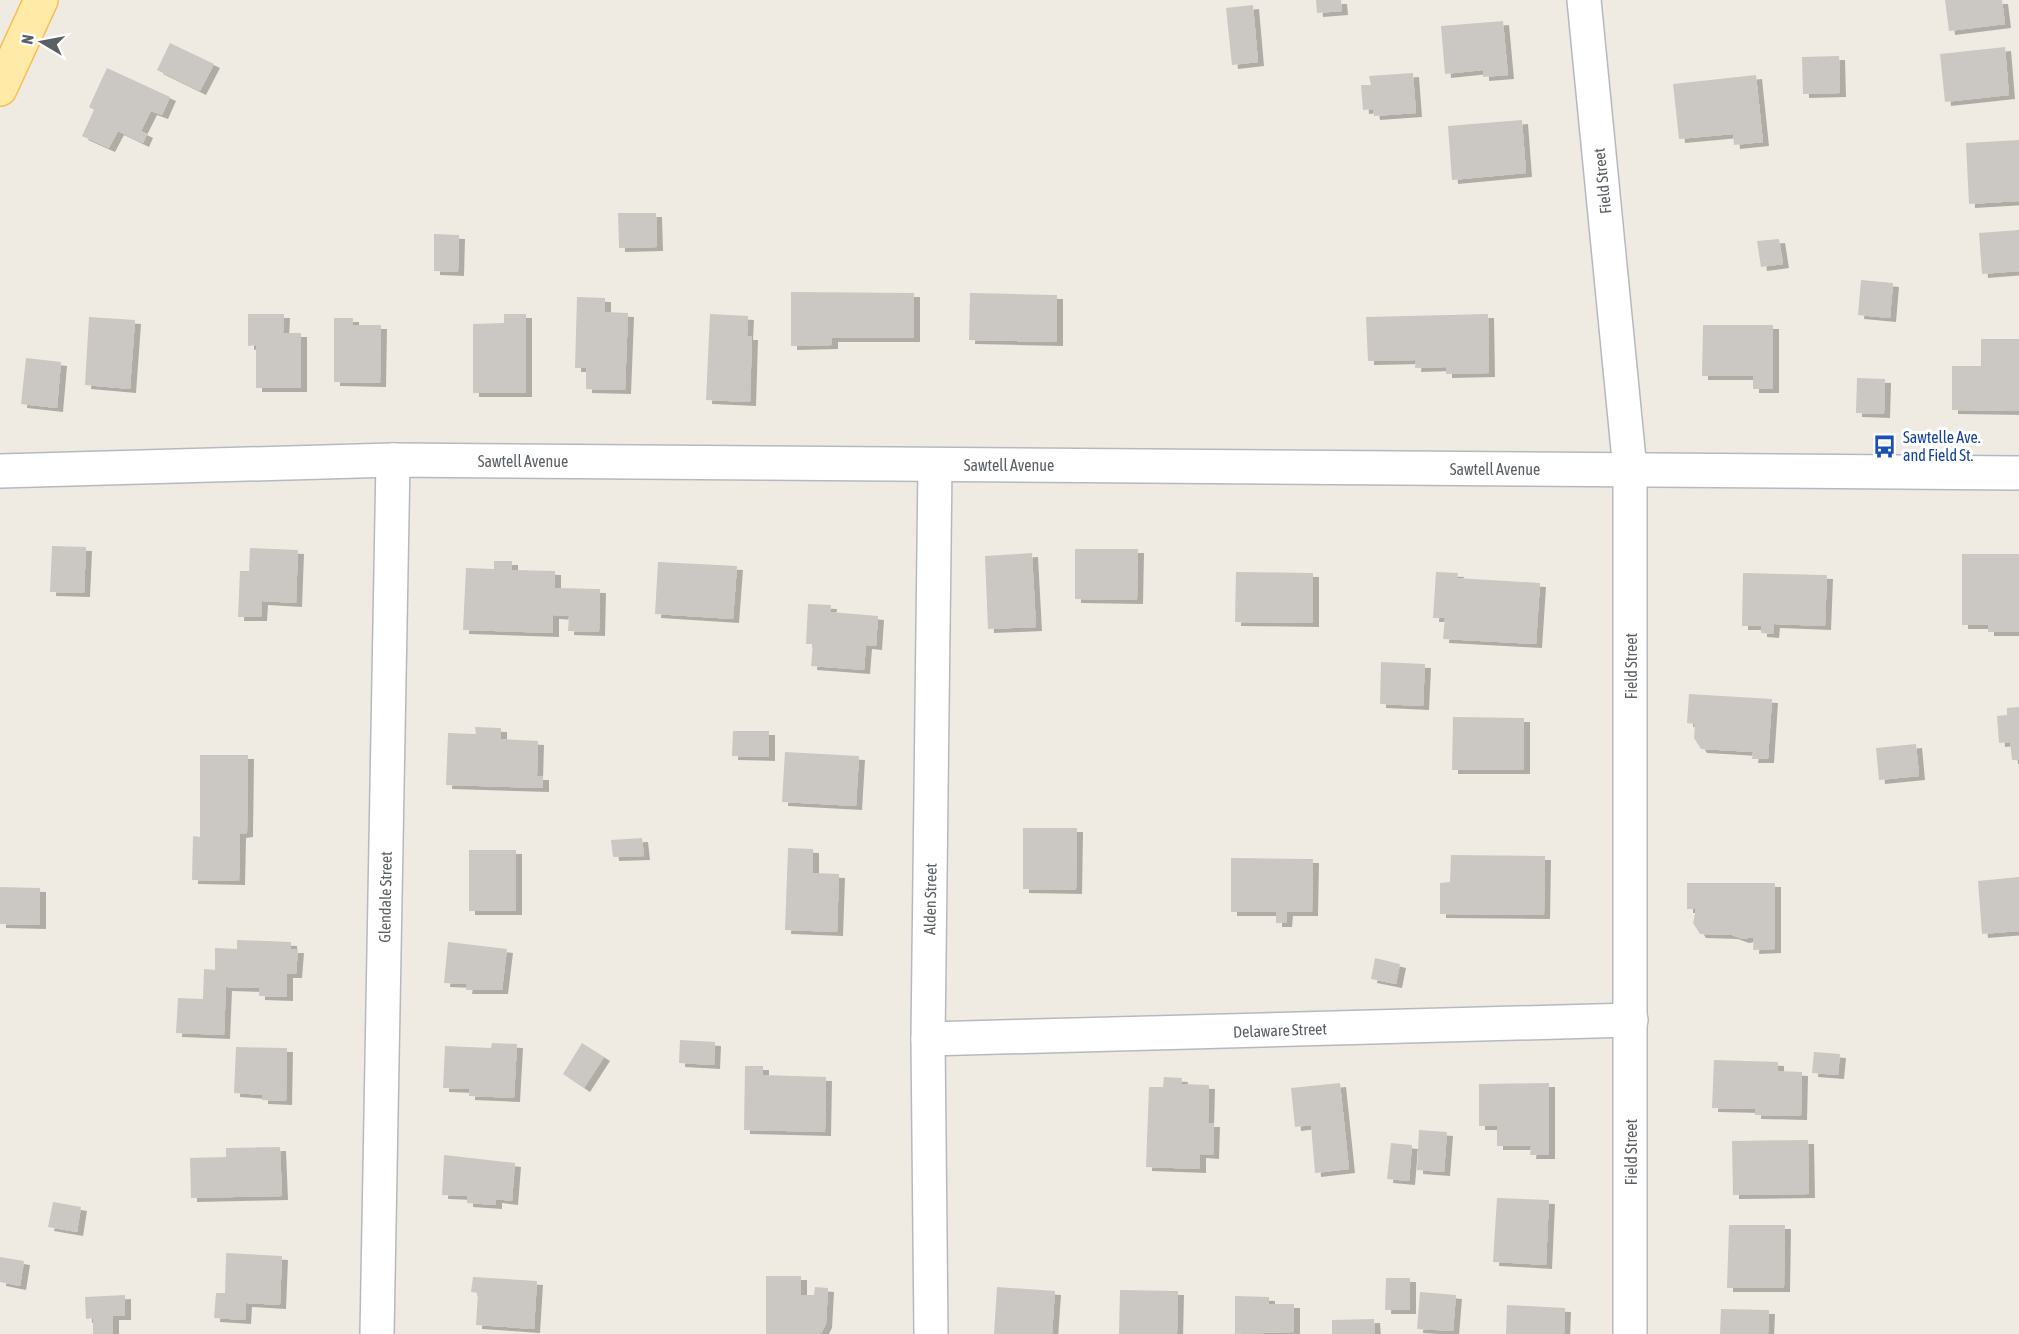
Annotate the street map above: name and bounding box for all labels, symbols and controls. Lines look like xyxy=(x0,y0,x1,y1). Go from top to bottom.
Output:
north arrow xyxy=(12,12,72,72)
text: N xyxy=(18,33,37,46)
street label: Field Street xyxy=(1590,147,1614,215)
place label: Sawtelle Ave. and Field St. xyxy=(1903,428,1981,464)
bus stop icon: Sawtelle Ave. and Field St. xyxy=(1872,433,1898,459)
street label: Sawtell Avenue xyxy=(478,452,568,470)
street label: Sawtell Avenue xyxy=(964,456,1054,474)
street label: Sawtell Avenue xyxy=(1450,460,1540,478)
street label: Field Street xyxy=(1622,632,1640,699)
street label: Glendale Street xyxy=(375,851,395,943)
street label: Alden Street xyxy=(920,863,940,935)
street label: Delaware Street xyxy=(1233,1019,1328,1041)
street label: Field Street xyxy=(1622,1118,1640,1185)

